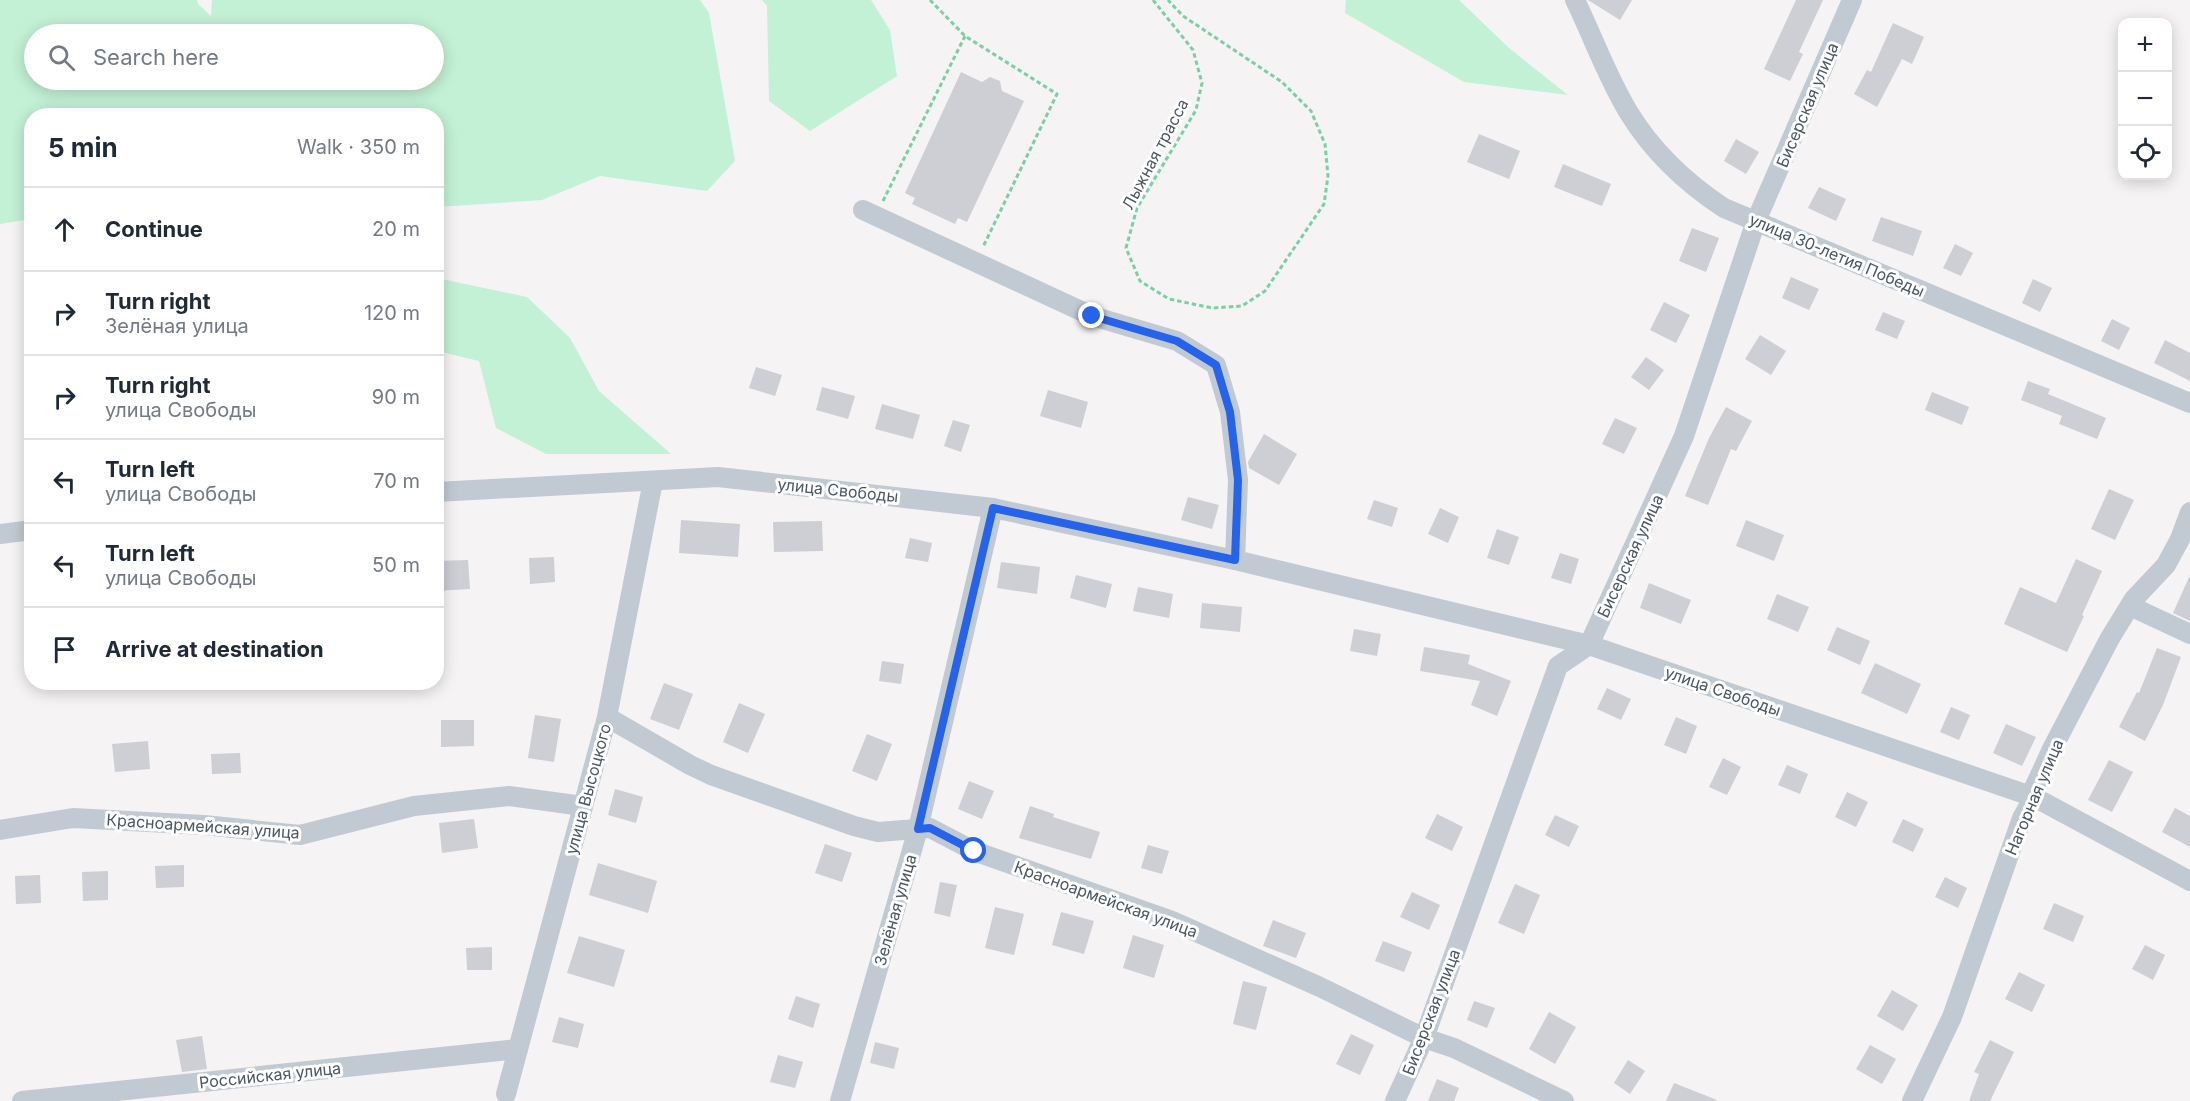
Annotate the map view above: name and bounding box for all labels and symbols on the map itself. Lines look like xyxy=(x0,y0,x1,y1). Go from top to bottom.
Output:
street label: Бисерская улица xyxy=(1772,40,1842,170)
street label: Лыжная трасса xyxy=(1117,95,1193,213)
street label: улица 30-летия Победы xyxy=(1746,209,1928,301)
route end xyxy=(1078,302,1104,328)
street label: улица Свободы xyxy=(777,474,899,506)
street label: Бисерская улица xyxy=(1593,491,1667,621)
street label: улица Свободы xyxy=(1662,662,1784,720)
street label: улица Высоцкого xyxy=(561,721,615,857)
street label: Нагорная улица xyxy=(2001,736,2067,858)
street label: Красноармейская улица xyxy=(106,809,300,843)
route start xyxy=(960,837,986,863)
street label: Зелёная улица xyxy=(870,852,920,968)
street label: Красноармейская улица xyxy=(1012,857,1200,941)
street label: Бисерская улица xyxy=(1398,946,1464,1078)
street label: Российская улица xyxy=(198,1058,342,1092)

